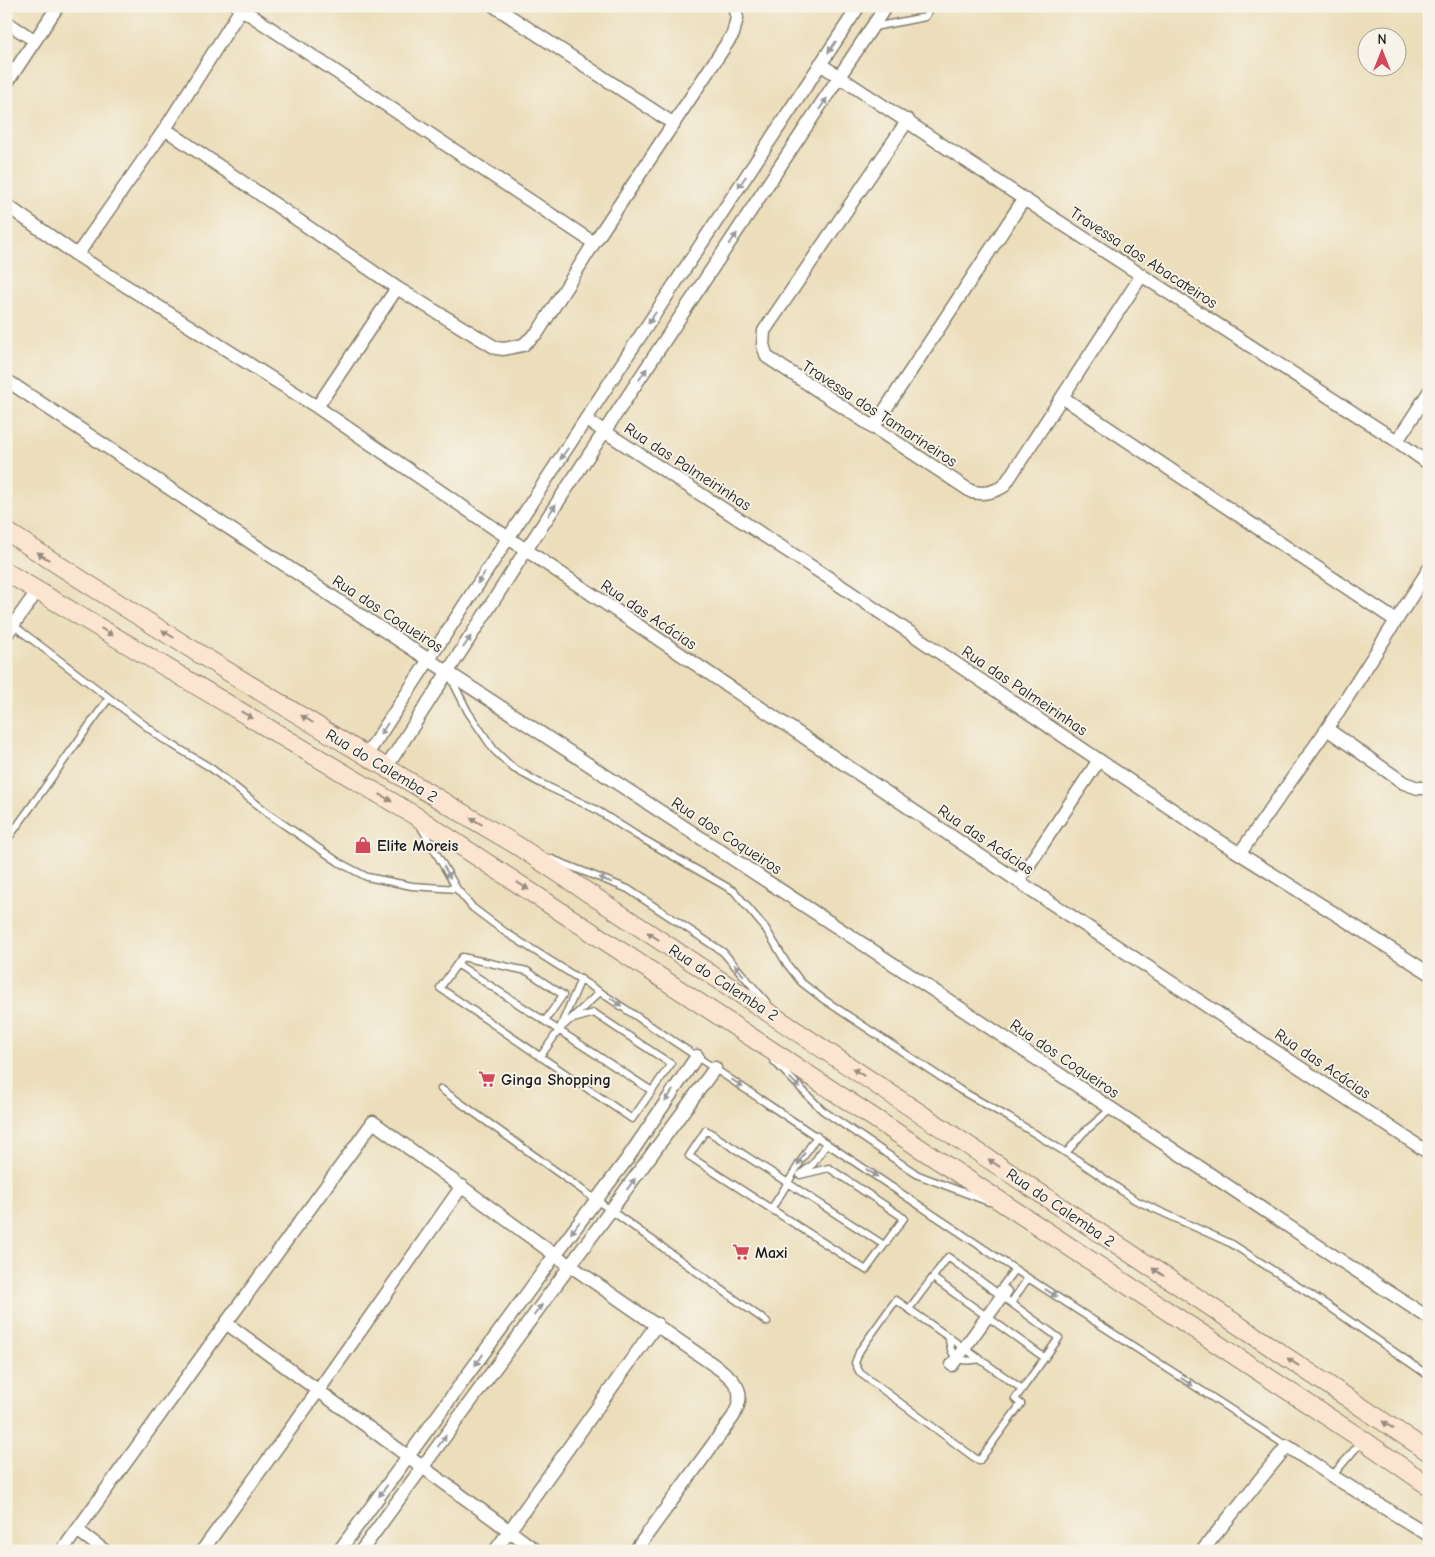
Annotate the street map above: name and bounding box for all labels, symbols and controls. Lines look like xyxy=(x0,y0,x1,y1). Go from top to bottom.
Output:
north arrow xyxy=(1358,28,1408,78)
text: N xyxy=(1377,31,1387,48)
one-way arrow xyxy=(827,40,837,53)
one-way arrow xyxy=(818,97,828,111)
one-way arrow xyxy=(737,176,747,189)
street label: Travessa dos Abacateiros xyxy=(1067,204,1221,312)
one-way arrow xyxy=(728,232,737,246)
one-way arrow xyxy=(648,311,657,324)
street label: Travessa dos Tamarineiros xyxy=(799,357,961,471)
one-way arrow xyxy=(638,368,648,381)
street label: Rua das Palmeirinhas xyxy=(621,419,754,515)
one-way arrow xyxy=(559,447,569,461)
one-way arrow xyxy=(548,503,557,516)
one-way arrow xyxy=(37,551,50,560)
street label: Rua dos Coqueiros xyxy=(329,572,446,656)
one-way arrow xyxy=(477,572,486,585)
street label: Rua das Acácias xyxy=(597,576,700,654)
one-way arrow xyxy=(100,627,113,636)
one-way arrow xyxy=(162,629,175,639)
one-way arrow xyxy=(462,636,472,649)
street label: Rua das Palmeirinhas xyxy=(958,642,1091,740)
one-way arrow xyxy=(240,710,253,719)
one-way arrow xyxy=(300,715,313,724)
one-way arrow xyxy=(379,722,389,735)
street label: Rua do Calemba 2 xyxy=(322,725,441,806)
one-way arrow xyxy=(379,794,394,802)
street label: Rua dos Coqueiros xyxy=(668,794,785,878)
street label: Rua das Acácias xyxy=(934,801,1037,879)
one-way arrow xyxy=(469,817,482,826)
shop icon: Elite Moreis xyxy=(353,835,373,855)
place label: Elite Moreis xyxy=(377,837,458,855)
one-way arrow xyxy=(443,866,452,879)
one-way arrow xyxy=(597,876,612,884)
one-way arrow xyxy=(516,881,529,891)
one-way arrow xyxy=(646,931,660,941)
street label: Rua do Calemba 2 xyxy=(665,941,782,1025)
one-way arrow xyxy=(733,964,744,977)
one-way arrow xyxy=(609,997,622,1007)
street label: Rua dos Coqueiros xyxy=(1007,1016,1123,1102)
street label: Rua das Acácias xyxy=(1271,1025,1374,1103)
one-way arrow xyxy=(852,1068,865,1077)
supermarket icon: Ginga Shopping xyxy=(477,1069,497,1089)
place label: Ginga Shopping xyxy=(501,1071,611,1089)
one-way arrow xyxy=(789,1077,801,1089)
one-way arrow xyxy=(731,1078,744,1088)
one-way arrow xyxy=(664,1090,674,1103)
one-way arrow xyxy=(797,1153,806,1166)
one-way arrow xyxy=(987,1158,1000,1167)
street label: Rua do Calemba 2 xyxy=(1003,1165,1118,1251)
one-way arrow xyxy=(866,1169,879,1178)
one-way arrow xyxy=(625,1178,636,1191)
one-way arrow xyxy=(569,1221,580,1234)
supermarket icon: Maxi xyxy=(731,1242,751,1262)
place label: Maxi xyxy=(755,1244,788,1262)
one-way arrow xyxy=(1151,1267,1165,1277)
one-way arrow xyxy=(1044,1288,1058,1298)
one-way arrow xyxy=(533,1303,543,1317)
one-way arrow xyxy=(474,1353,484,1367)
one-way arrow xyxy=(1287,1357,1300,1367)
one-way arrow xyxy=(1181,1377,1194,1386)
one-way arrow xyxy=(1381,1420,1395,1430)
one-way arrow xyxy=(437,1434,447,1448)
one-way arrow xyxy=(378,1484,388,1498)

